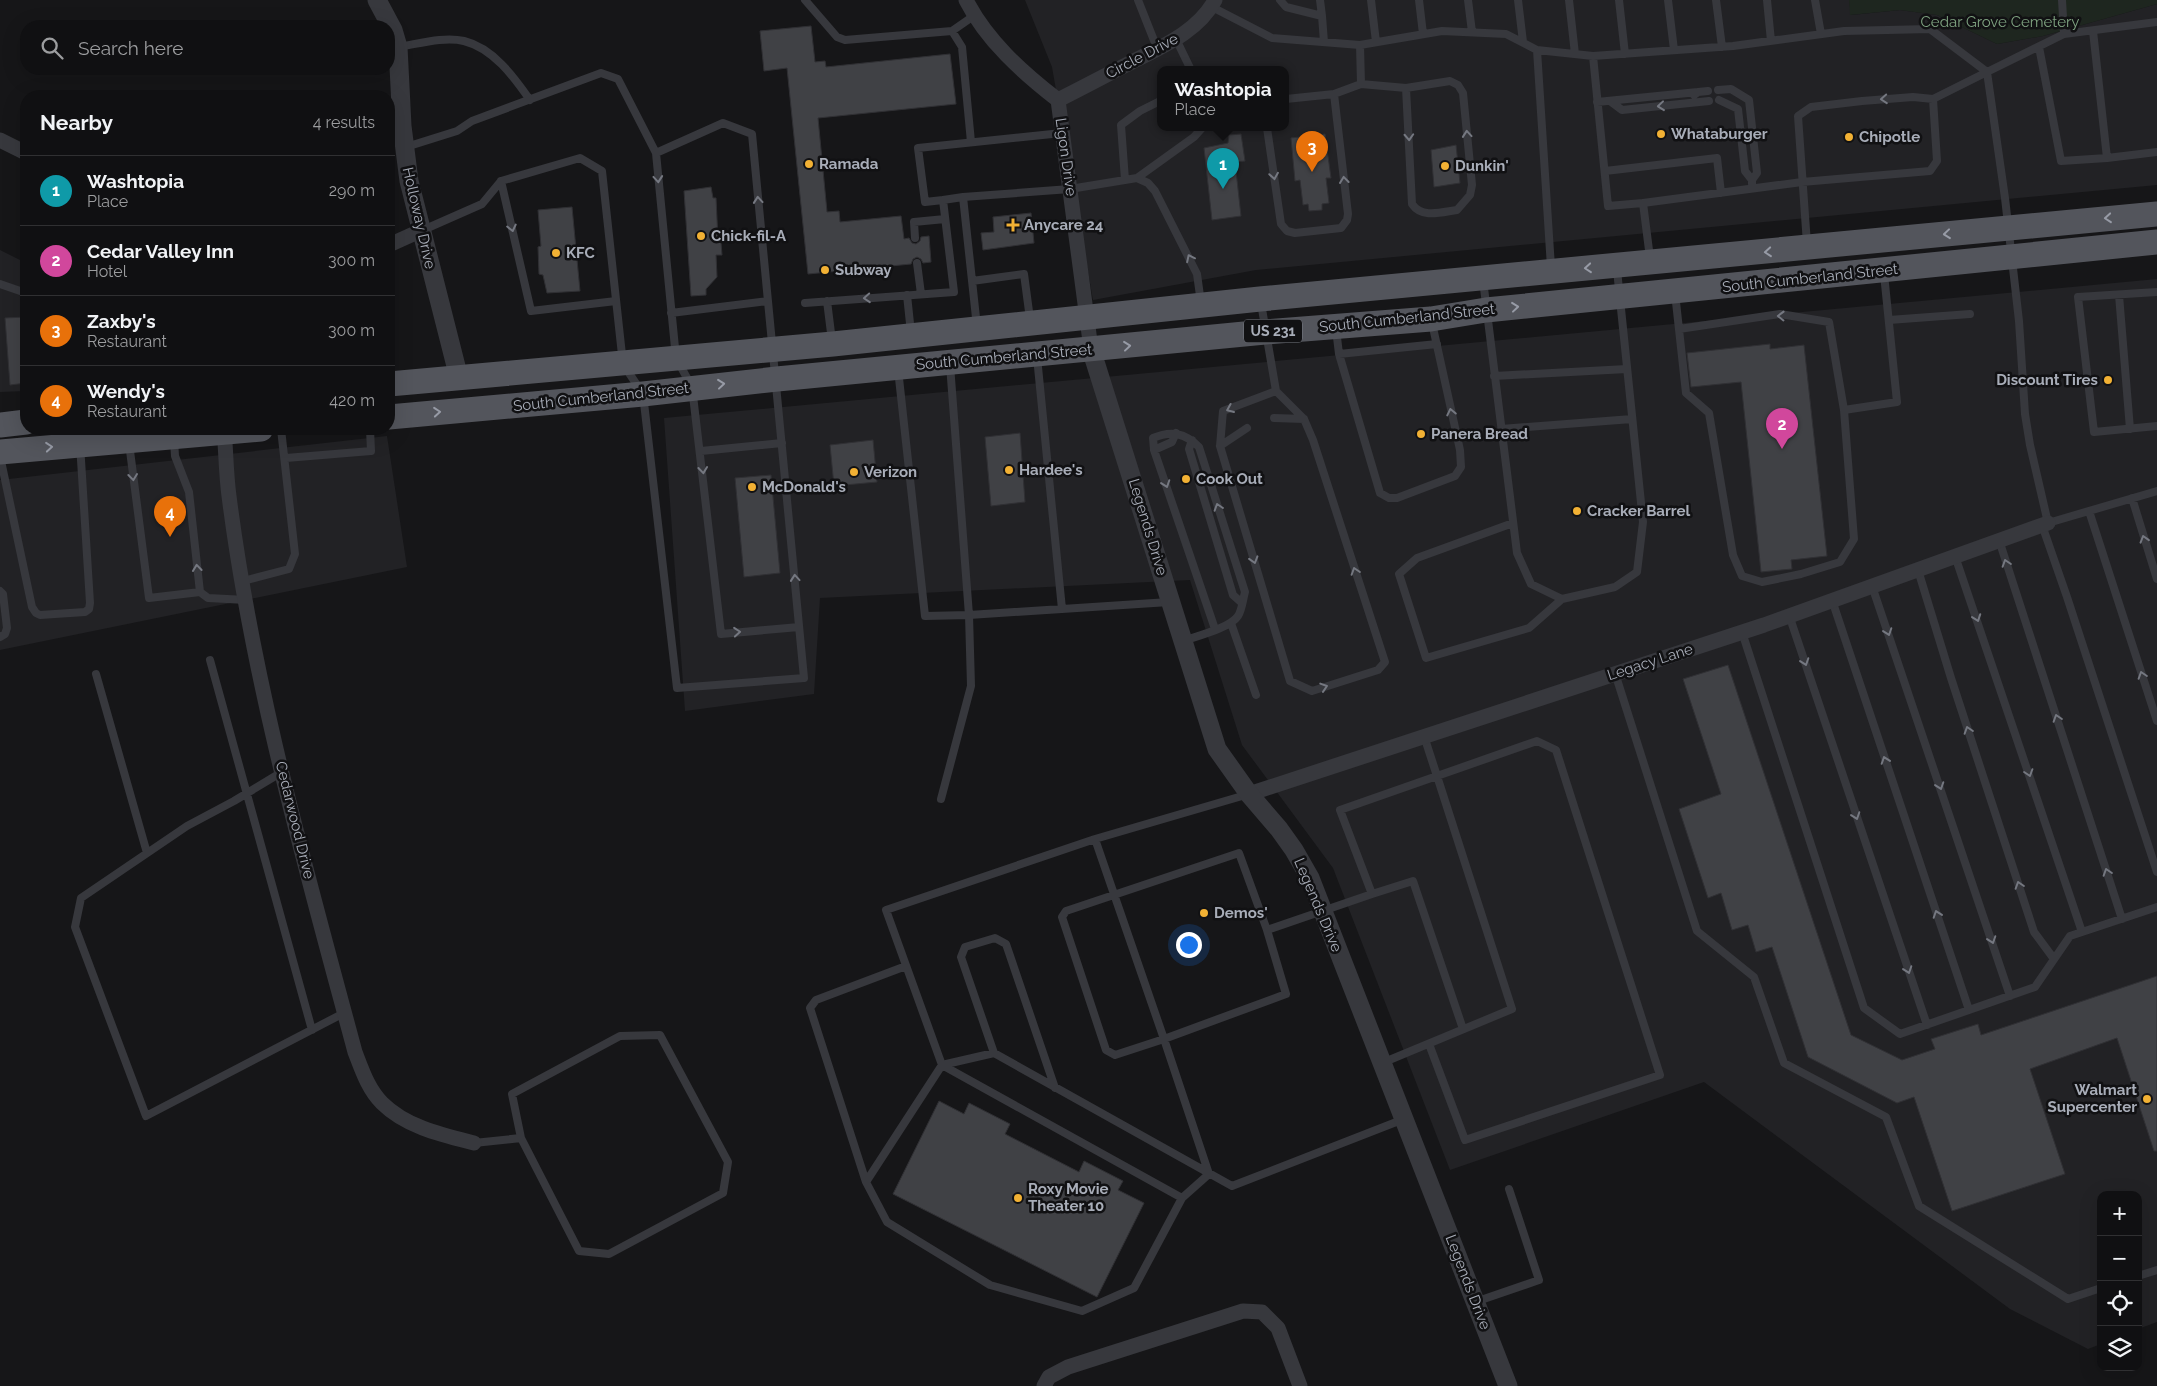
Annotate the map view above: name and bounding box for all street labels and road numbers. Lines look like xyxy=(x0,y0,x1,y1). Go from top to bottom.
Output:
street label: Circle Drive xyxy=(1103,29,1181,83)
street label: Ligon Drive xyxy=(1052,117,1080,197)
street label: Holloway Drive xyxy=(399,165,440,271)
street label: South Cumberland Street xyxy=(1721,260,1899,296)
street label: South Cumberland Street xyxy=(1318,300,1496,336)
road number: US 231 xyxy=(1244,320,1302,342)
street label: South Cumberland Street xyxy=(915,340,1093,374)
street label: South Cumberland Street xyxy=(512,379,690,415)
street label: Legends Drive xyxy=(1125,476,1171,578)
street label: Legacy Lane xyxy=(1605,640,1695,684)
street label: Cedarwood Drive xyxy=(272,759,318,881)
street label: Legends Drive xyxy=(1290,855,1346,955)
street label: Legends Drive xyxy=(1442,1232,1494,1332)

